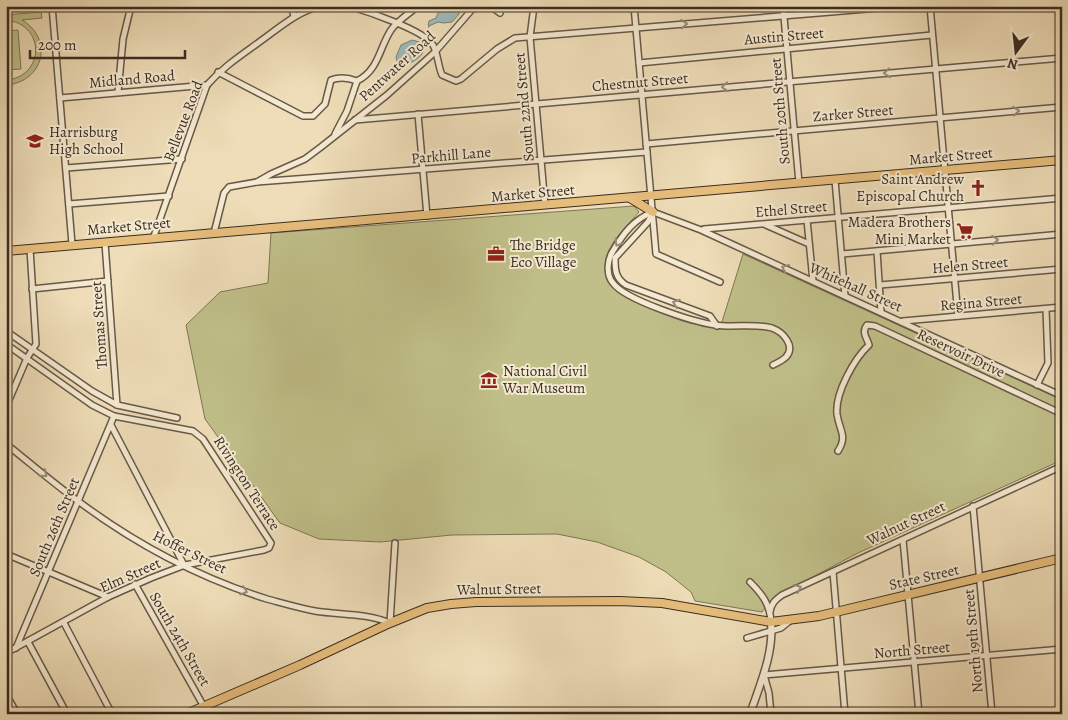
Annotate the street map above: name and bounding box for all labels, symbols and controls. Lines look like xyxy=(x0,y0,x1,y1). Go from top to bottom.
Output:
one-way arrow xyxy=(680,19,688,30)
street label: Austin Street xyxy=(742,23,825,50)
street label: Pentwater Road xyxy=(354,26,440,106)
scale bar xyxy=(30,28,185,60)
north arrow xyxy=(990,28,1040,78)
text: 200 m xyxy=(38,35,77,55)
street label: South 22nd Street xyxy=(509,52,539,162)
text: N xyxy=(1005,54,1020,75)
street label: South 20th Street xyxy=(765,57,795,165)
street label: Midland Road xyxy=(88,65,177,93)
one-way arrow xyxy=(883,67,891,78)
street label: Chestnut Street xyxy=(591,68,689,96)
street label: Bellevue Road xyxy=(158,77,208,164)
one-way arrow xyxy=(721,81,729,92)
street label: Zarker Street xyxy=(812,100,894,126)
one-way arrow xyxy=(1012,106,1020,117)
place label: Harrisburg High School xyxy=(49,122,124,159)
school or university icon: Harrisburg High School xyxy=(25,131,45,151)
street label: Parkhill Lane xyxy=(410,142,492,168)
street label: Market Street xyxy=(908,142,994,170)
place label: Saint Andrew Episcopal Church xyxy=(856,169,964,206)
church icon: Saint Andrew Episcopal Church xyxy=(968,178,988,198)
street label: Market Street xyxy=(490,179,576,207)
street label: Ethel Street xyxy=(754,196,828,222)
street label: Market Street xyxy=(86,212,172,240)
place label: Madera Brothers Mini Market xyxy=(848,212,951,249)
supermarket icon: Madera Brothers Mini Market xyxy=(955,221,975,241)
place label: The Bridge Eco Village xyxy=(510,235,577,272)
one-way arrow xyxy=(991,235,999,246)
one-way arrow xyxy=(614,238,624,247)
office icon: The Bridge Eco Village xyxy=(486,244,506,264)
street label: Helen Street xyxy=(931,252,1009,278)
street label: Whitehall Street xyxy=(805,257,906,316)
one-way arrow xyxy=(781,264,790,274)
street label: Thomas Street xyxy=(86,281,112,369)
street label: Regina Street xyxy=(939,288,1023,316)
one-way arrow xyxy=(672,299,681,309)
street label: Reservoir Drive xyxy=(914,324,1008,382)
place label: National Civil War Museum xyxy=(502,361,587,398)
museum icon: National Civil War Museum xyxy=(479,370,499,390)
street label: Rivington Terrace xyxy=(209,432,285,534)
one-way arrow xyxy=(39,469,48,478)
street label: South 26th Street xyxy=(24,474,84,580)
street label: Walnut Street xyxy=(863,496,949,550)
street label: Hoffer Street xyxy=(150,525,230,579)
street label: Elm Street xyxy=(96,553,164,597)
street label: State Street xyxy=(887,559,961,595)
street label: Walnut Street xyxy=(456,578,541,600)
one-way arrow xyxy=(793,584,802,594)
one-way arrow xyxy=(239,585,248,595)
street label: South 24th Street xyxy=(145,588,215,690)
street label: North 19th Street xyxy=(958,588,988,694)
street label: North Street xyxy=(873,637,951,663)

